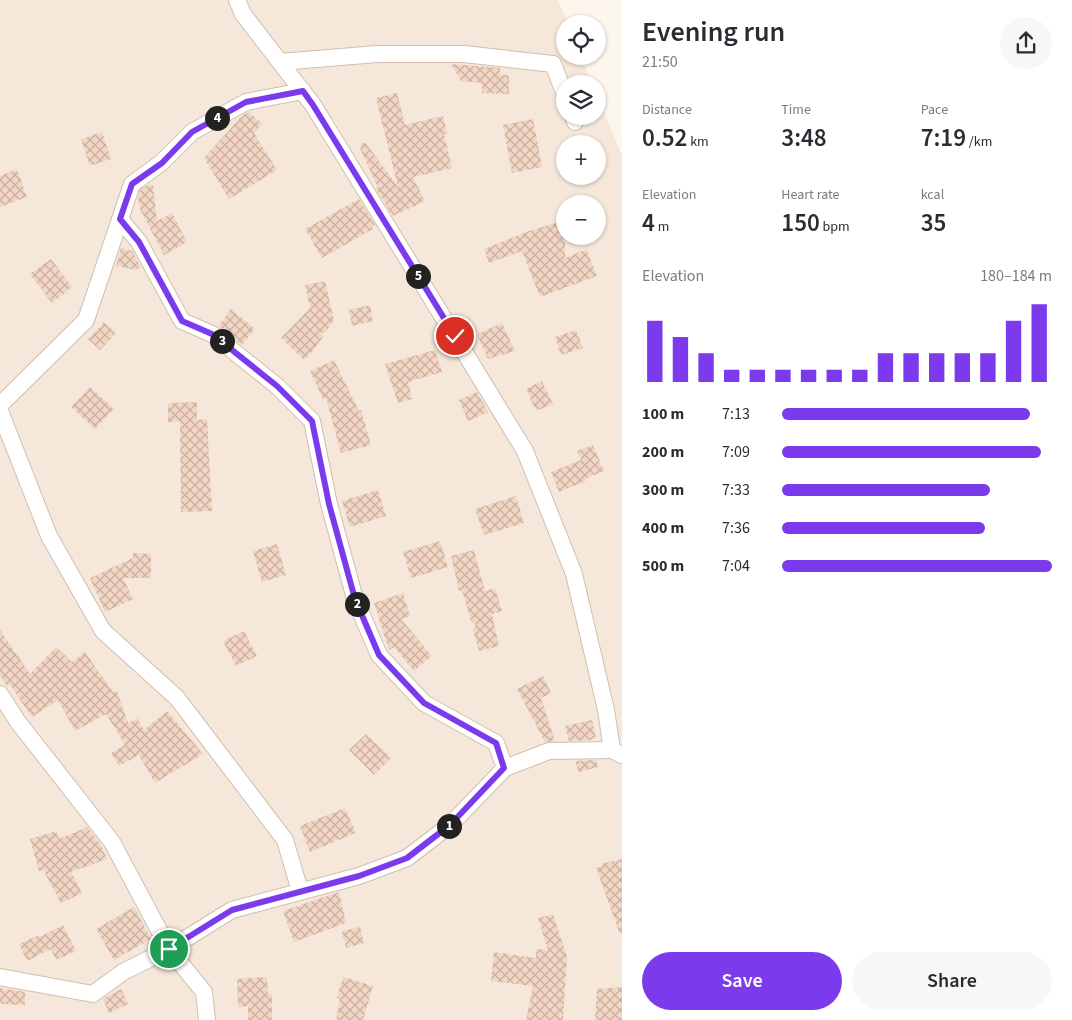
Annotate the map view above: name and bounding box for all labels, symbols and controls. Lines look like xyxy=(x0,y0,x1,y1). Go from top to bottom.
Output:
text: Evening run xyxy=(642,12,785,52)
map controls xyxy=(556,15,606,245)
button: locate xyxy=(556,15,606,65)
button: share xyxy=(1000,17,1052,69)
text: 21:50 xyxy=(642,51,678,73)
button: layers xyxy=(556,75,606,125)
text: Distance xyxy=(642,100,692,120)
text: Time xyxy=(781,100,811,120)
text: Pace xyxy=(921,100,948,120)
pin: 4 xyxy=(204,106,230,130)
text: 4 xyxy=(214,108,221,128)
text: 0.52 xyxy=(642,120,687,156)
text: 3:48 xyxy=(781,120,827,156)
text: 7:19 xyxy=(921,120,966,156)
text: km xyxy=(687,132,709,152)
text: /km xyxy=(966,132,992,152)
button: + xyxy=(556,135,606,185)
text: Elevation xyxy=(642,185,697,205)
text: Heart rate xyxy=(781,185,840,205)
text: kcal xyxy=(921,185,944,205)
button: − xyxy=(556,195,606,245)
text: 4 xyxy=(642,205,655,241)
text: 150 xyxy=(781,205,820,241)
text: 35 xyxy=(921,205,946,241)
text: m xyxy=(655,217,669,237)
text: bpm xyxy=(820,217,850,237)
pin: 5 xyxy=(406,264,430,288)
text: Elevation xyxy=(642,265,704,287)
text: 180–184 m xyxy=(980,265,1052,287)
text: 5 xyxy=(415,266,422,286)
pin xyxy=(434,315,476,357)
icon: check xyxy=(441,322,469,350)
pin: 3 xyxy=(210,328,234,354)
text: 3 xyxy=(219,331,226,351)
text: 100 m xyxy=(642,403,684,425)
text: 7:13 xyxy=(722,403,750,425)
text: 200 m xyxy=(642,441,684,463)
text: 7:09 xyxy=(722,441,750,463)
text: 300 m xyxy=(642,479,684,501)
text: 7:33 xyxy=(722,479,750,501)
text: 400 m xyxy=(642,517,684,539)
text: 7:36 xyxy=(722,517,750,539)
text: 500 m xyxy=(642,555,684,577)
text: 7:04 xyxy=(722,555,750,577)
pin: 2 xyxy=(344,592,370,616)
text: 2 xyxy=(354,594,361,614)
pin: 1 xyxy=(436,814,462,838)
text: 1 xyxy=(446,816,453,836)
pin xyxy=(148,928,190,970)
icon: arrive xyxy=(155,935,183,963)
button: Save xyxy=(642,952,842,1010)
button: Share xyxy=(852,952,1052,1010)

